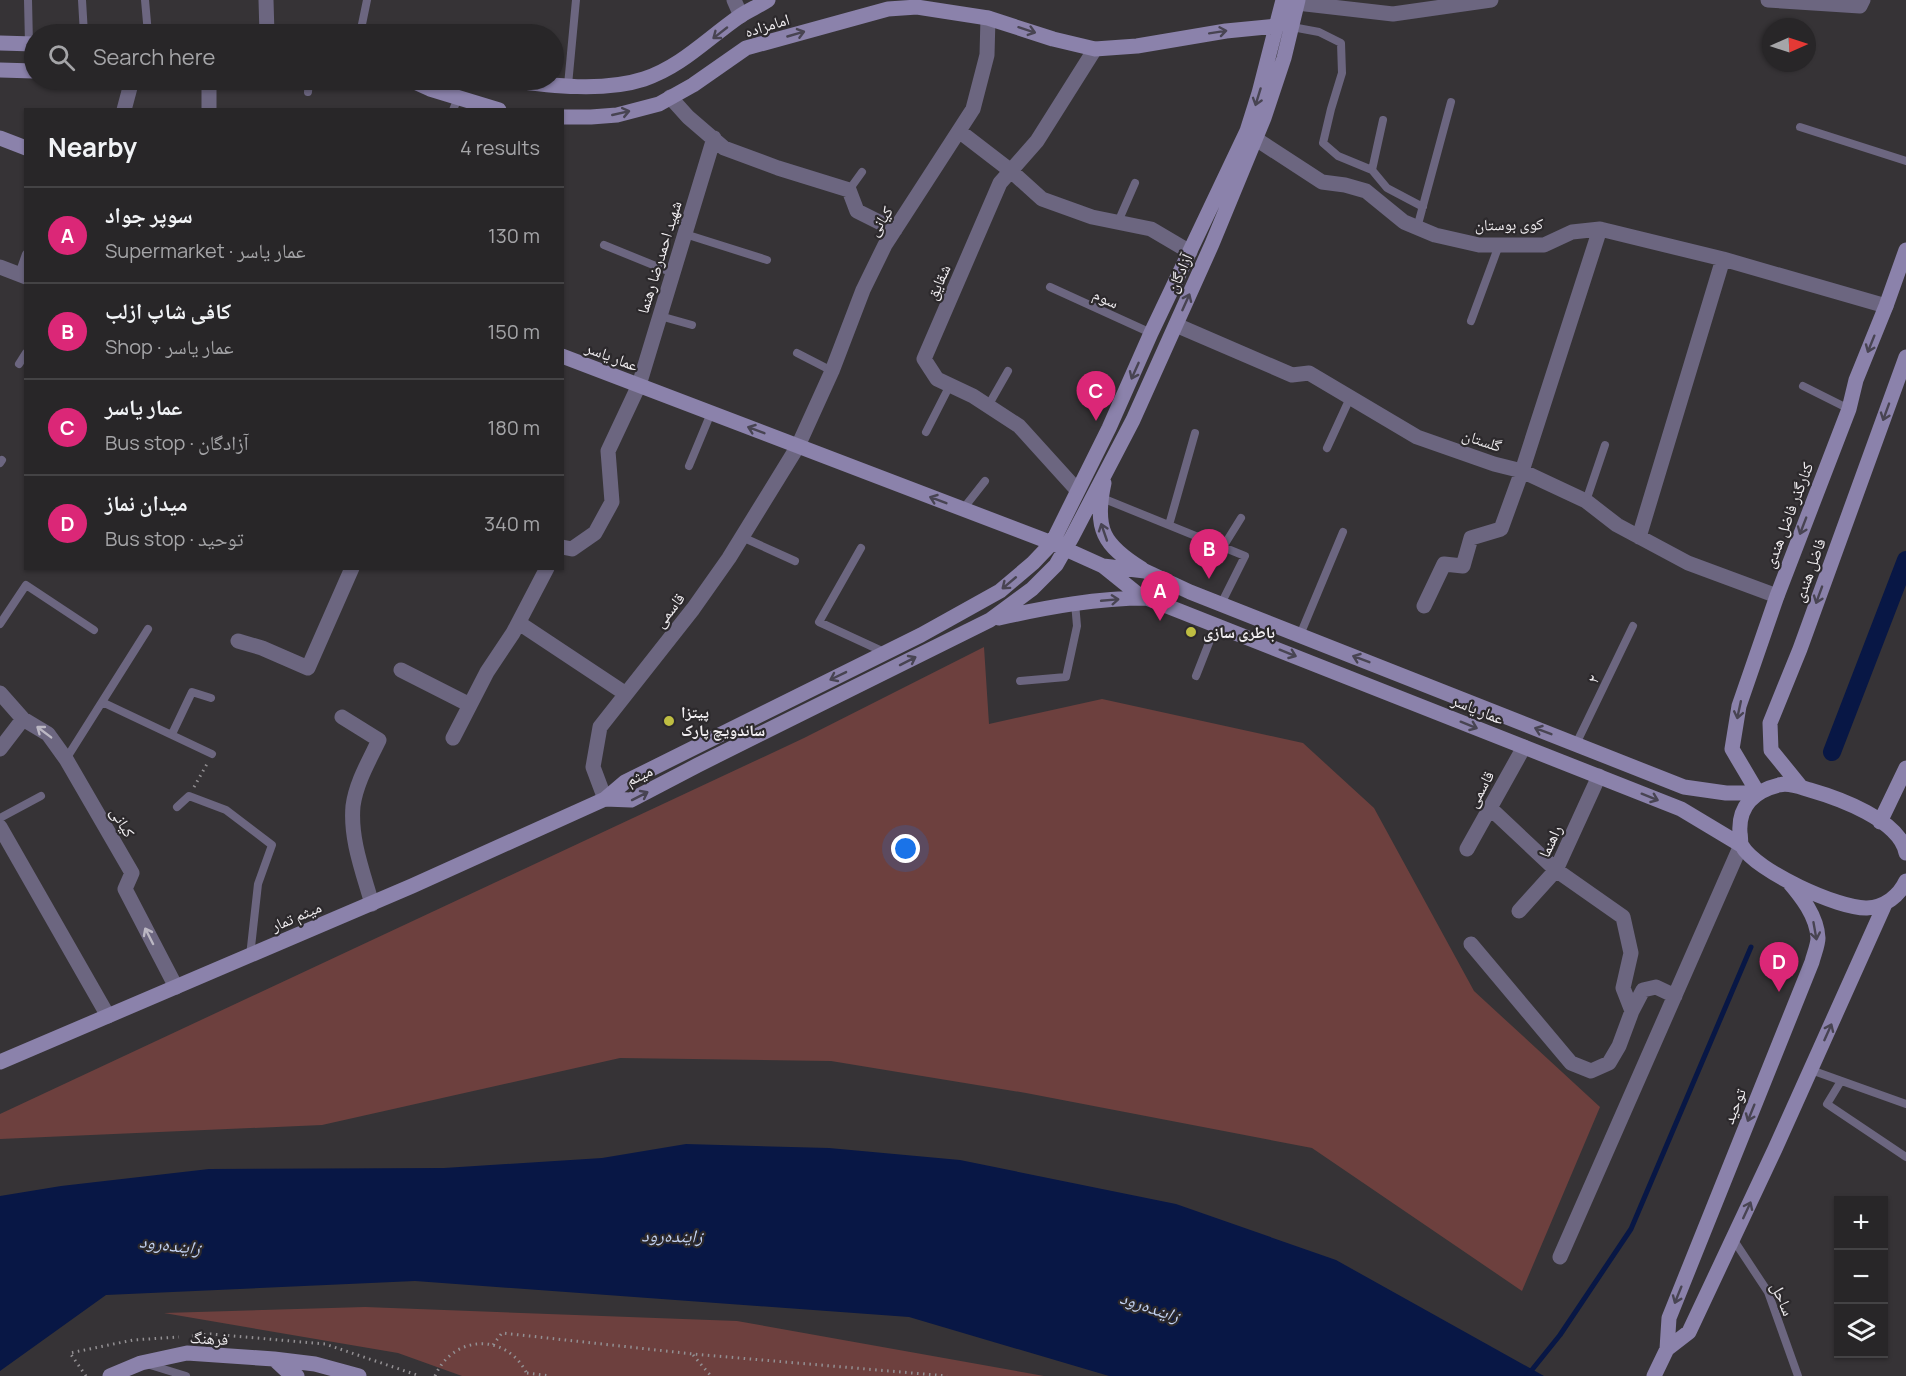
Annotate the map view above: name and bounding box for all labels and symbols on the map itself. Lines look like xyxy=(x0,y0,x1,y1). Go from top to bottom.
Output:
street label: امامزاده xyxy=(742,8,792,42)
north arrow xyxy=(1762,18,1816,72)
one-way arrow xyxy=(1017,25,1036,36)
one-way arrow xyxy=(712,26,728,39)
one-way arrow xyxy=(1208,27,1228,38)
one-way arrow xyxy=(787,28,806,40)
one-way arrow xyxy=(1252,87,1263,106)
one-way arrow xyxy=(611,106,630,118)
street label: شهید احمدرضا رهنما xyxy=(631,198,687,316)
street label: کیانی xyxy=(862,201,898,240)
street label: کوی بوستان xyxy=(1474,212,1544,236)
street label: آزادگان xyxy=(1161,249,1198,296)
street label: شقایق xyxy=(921,261,955,303)
street label: سوم xyxy=(1090,283,1122,313)
one-way arrow xyxy=(1181,293,1192,311)
one-way arrow xyxy=(1865,334,1876,352)
street label: عمار یاسر xyxy=(582,336,641,376)
one-way arrow xyxy=(1128,361,1140,379)
pin: C xyxy=(1076,372,1116,421)
one-way arrow xyxy=(1879,402,1890,421)
street label: گلستان xyxy=(1459,423,1505,457)
one-way arrow xyxy=(747,424,766,435)
street label: کنارگذر فاضل هندی xyxy=(1759,460,1817,570)
one-way arrow xyxy=(930,494,948,505)
one-way arrow xyxy=(1797,516,1808,535)
one-way arrow xyxy=(1098,523,1109,542)
pin: B xyxy=(1190,530,1228,579)
street label: فاضل هندی xyxy=(1789,536,1829,604)
pin: A xyxy=(1140,572,1180,621)
one-way arrow xyxy=(1002,576,1017,590)
one-way arrow xyxy=(1813,585,1824,604)
street label: قاسمی xyxy=(648,588,690,632)
one-way arrow xyxy=(1099,594,1119,605)
place label: باطری سازی xyxy=(1203,621,1275,643)
marker: باطری سازی xyxy=(1184,625,1198,639)
one-way arrow xyxy=(1278,648,1296,659)
one-way arrow xyxy=(1352,653,1371,664)
one-way arrow xyxy=(899,655,916,667)
one-way arrow xyxy=(830,671,848,683)
street label: ۲ xyxy=(1582,671,1604,687)
street label: عمار یاسر xyxy=(1448,688,1507,729)
one-way arrow xyxy=(1733,700,1744,720)
place label: پیتزا ساندویچ پارک xyxy=(681,701,765,741)
marker: پیتزا ساندویچ پارک xyxy=(662,714,676,728)
one-way arrow xyxy=(1459,720,1478,731)
one-way arrow xyxy=(1534,724,1552,735)
one-way arrow xyxy=(36,726,52,738)
street label: میثم xyxy=(622,759,656,791)
street label: قاسمی xyxy=(1461,767,1499,811)
one-way arrow xyxy=(631,789,649,801)
one-way arrow xyxy=(1641,792,1659,803)
street label: کیانی xyxy=(106,803,141,842)
street label: راهنما xyxy=(1533,821,1567,861)
your location xyxy=(891,834,920,863)
street label: میثم تمار xyxy=(266,896,325,937)
one-way arrow xyxy=(1810,921,1821,941)
one-way arrow xyxy=(142,927,154,945)
pin: D xyxy=(1760,942,1798,992)
one-way arrow xyxy=(1822,1024,1834,1042)
street label: توحید xyxy=(1717,1085,1751,1127)
one-way arrow xyxy=(1745,1104,1756,1122)
one-way arrow xyxy=(1741,1201,1753,1219)
water label: زاینده‌رود xyxy=(641,1222,705,1248)
water label: زاینده‌رود xyxy=(138,1228,204,1260)
street label: ساحل xyxy=(1766,1279,1800,1319)
water label: زاینده‌رود xyxy=(1117,1285,1185,1328)
one-way arrow xyxy=(1672,1285,1683,1303)
street label: فرهنگ xyxy=(189,1326,229,1350)

